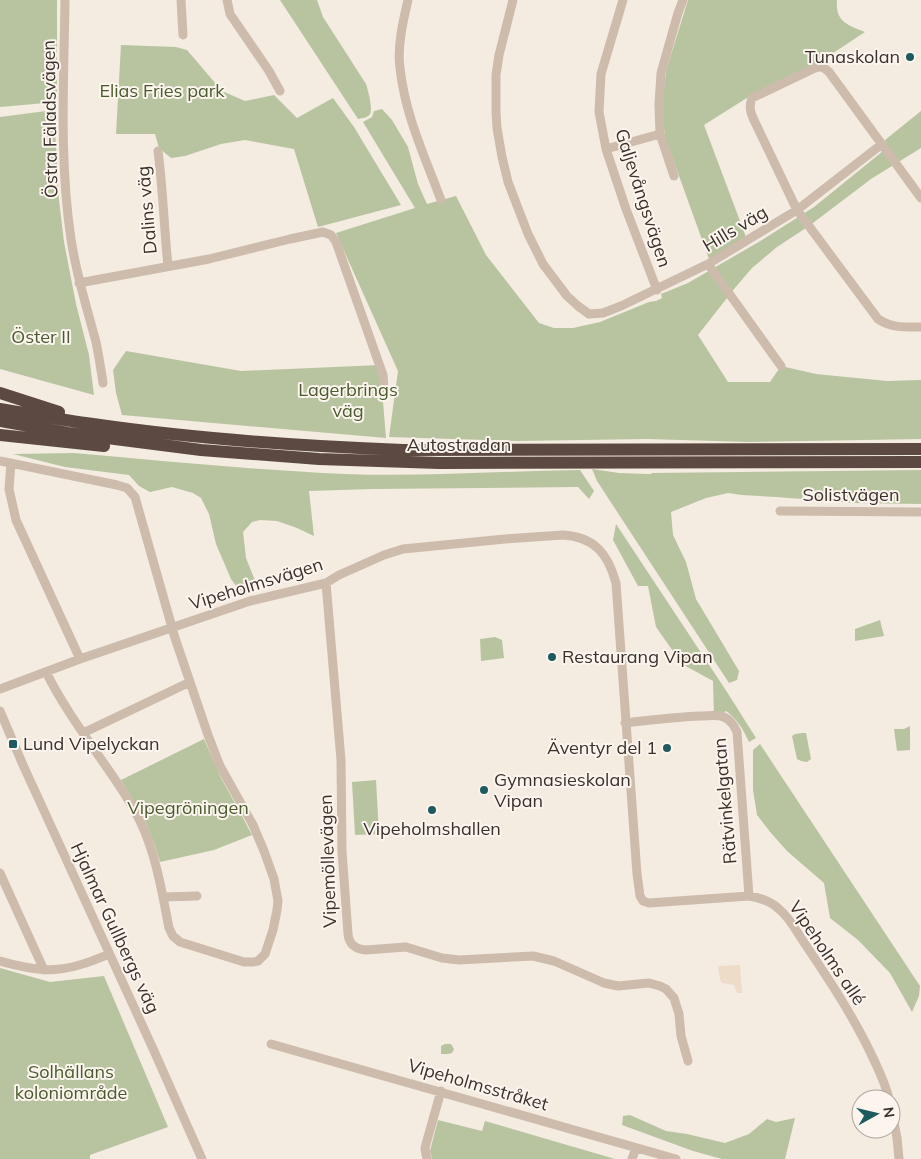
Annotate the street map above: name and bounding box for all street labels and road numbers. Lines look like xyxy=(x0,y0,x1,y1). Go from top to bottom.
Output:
street label: Östra Fäladsvägen xyxy=(37,40,62,198)
street label: Galjevångsvägen xyxy=(610,126,677,270)
street label: Dalins väg xyxy=(131,165,162,255)
street label: Hills väg xyxy=(698,200,771,257)
street label: Autostradan xyxy=(407,433,511,456)
street label: Solistvägen xyxy=(803,483,899,506)
street label: Vipeholmsvägen xyxy=(186,552,326,615)
street label: Rätvinkelgatan xyxy=(708,737,741,865)
street label: Vipemöllevägen xyxy=(314,794,341,928)
street label: Hjalmar Gullbergs väg xyxy=(66,839,165,1017)
street label: Vipeholms allé xyxy=(784,896,871,1009)
street label: Vipeholmsstråket xyxy=(405,1053,551,1116)

